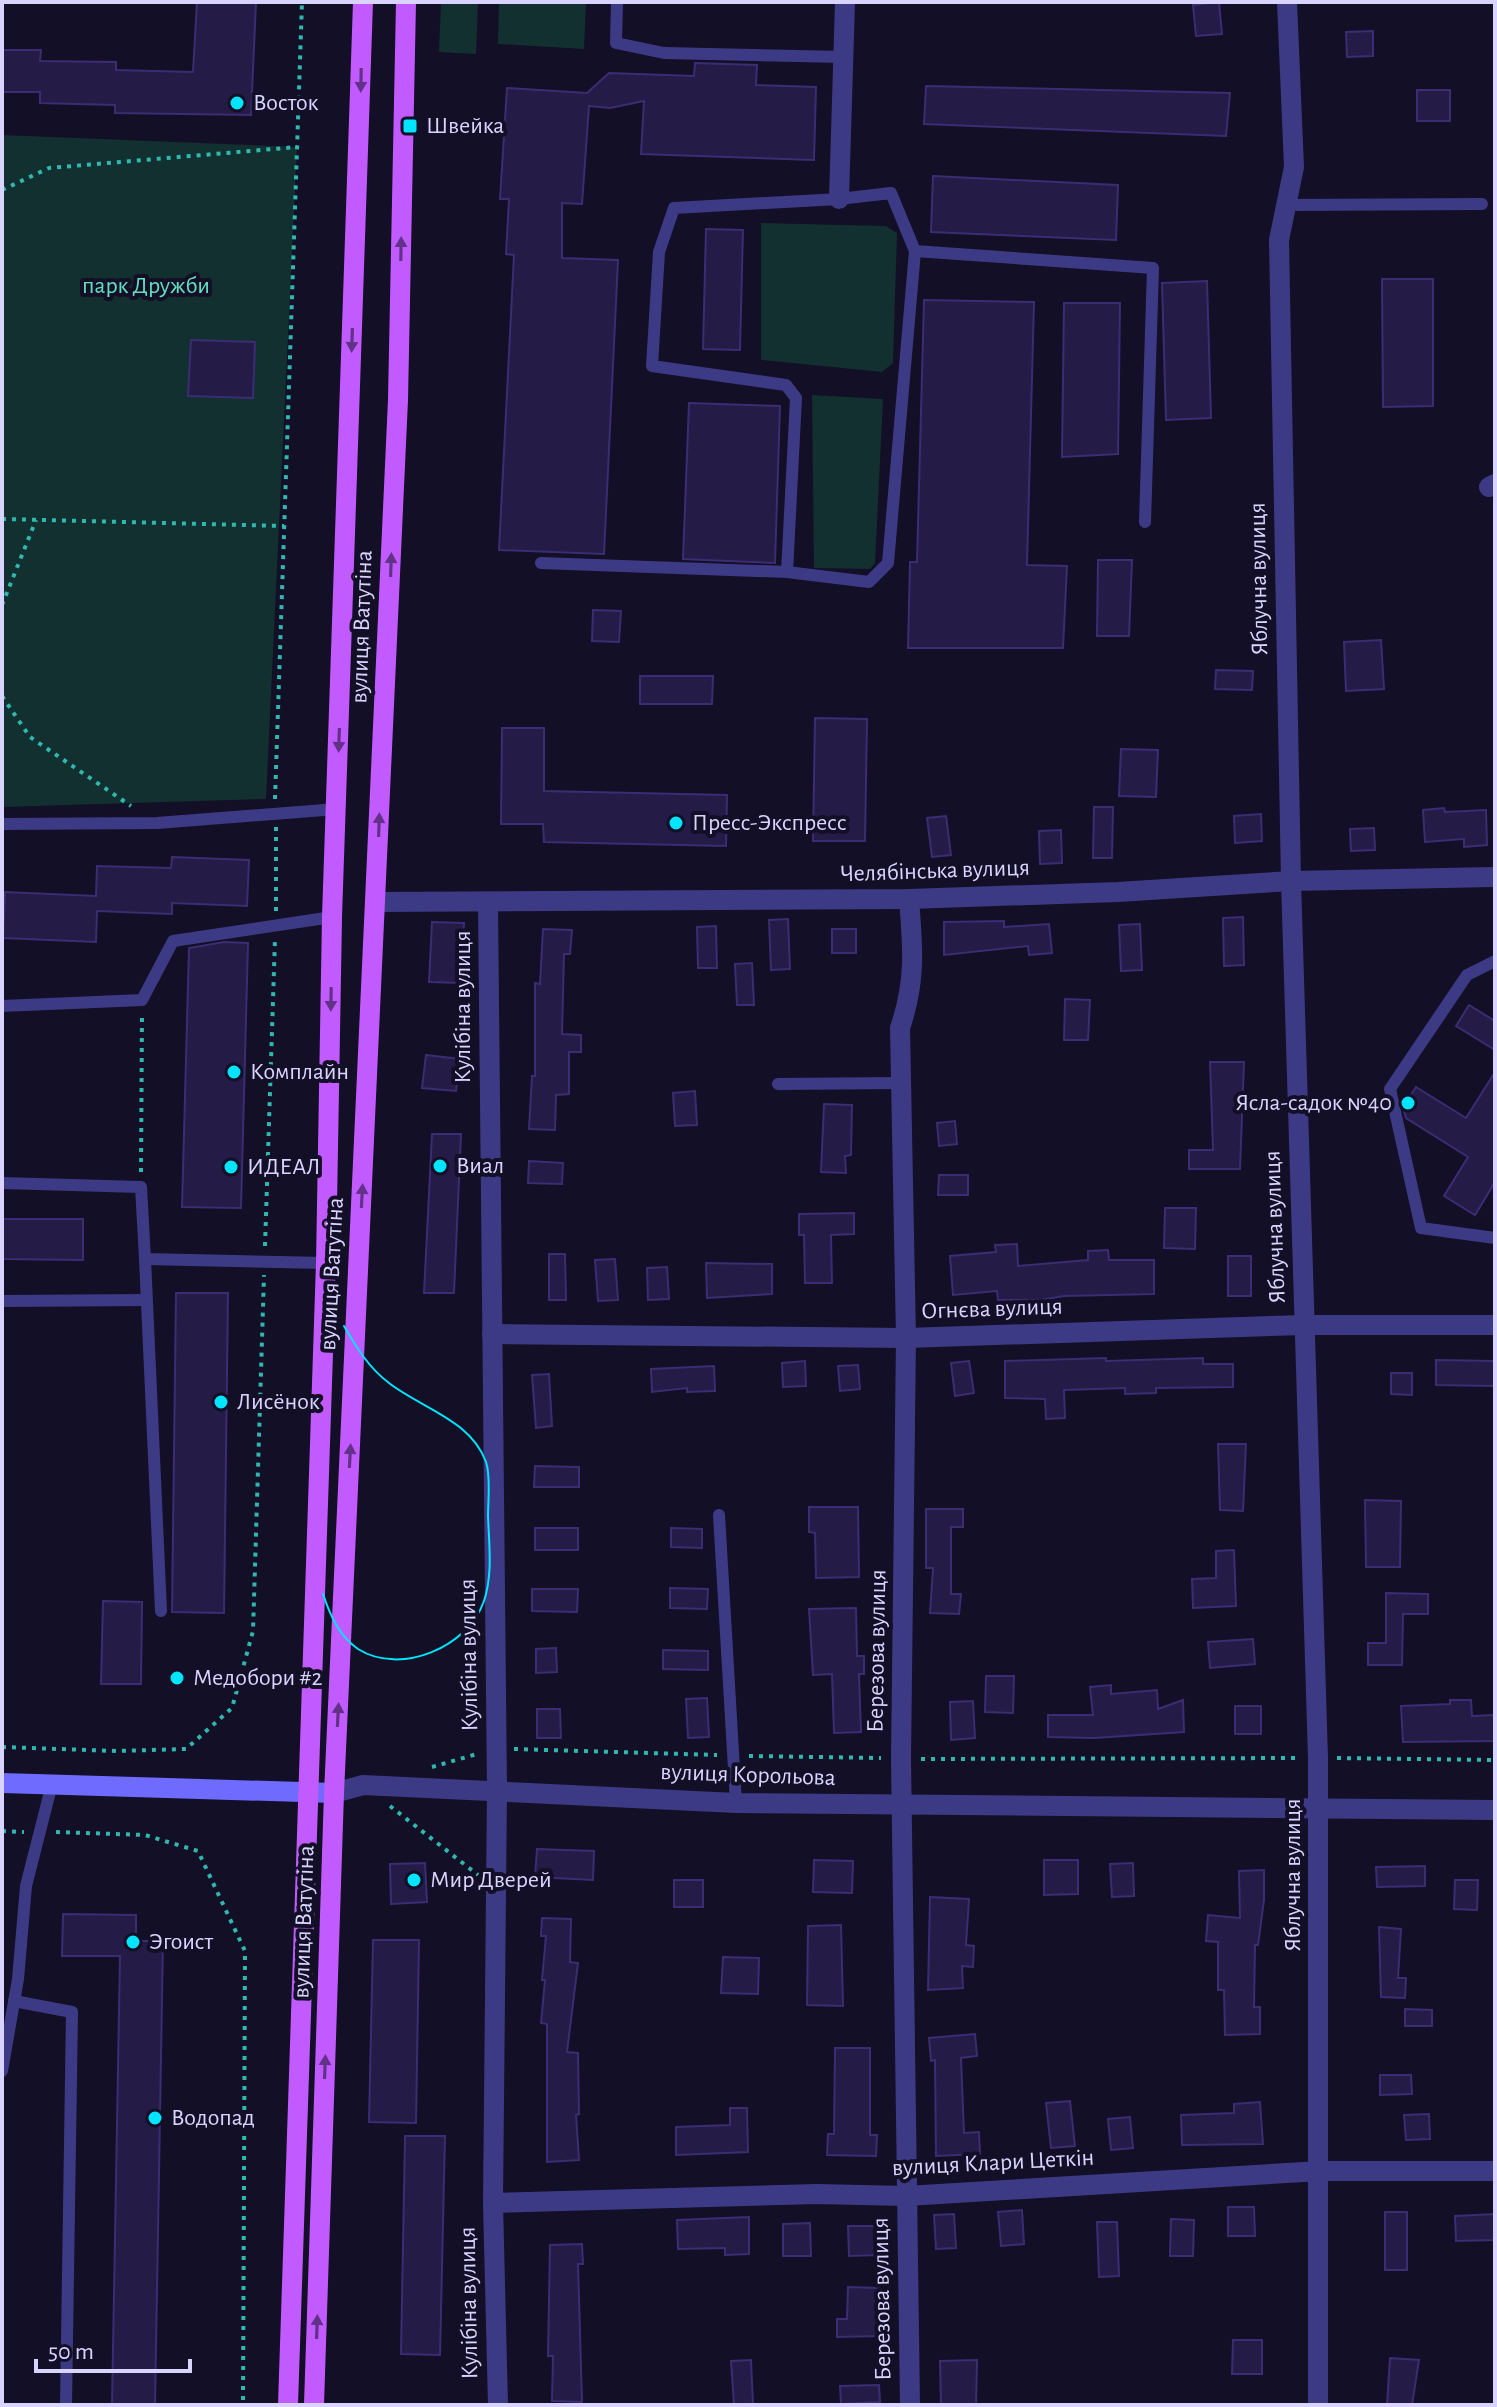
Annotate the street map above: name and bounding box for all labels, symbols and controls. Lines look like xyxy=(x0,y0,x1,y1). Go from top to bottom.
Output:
one-way arrow xyxy=(354,68,367,93)
place label: Восток xyxy=(253,91,318,115)
marker: Восток xyxy=(228,94,246,112)
place label: Швейка xyxy=(426,114,504,138)
marker: Швейка xyxy=(401,117,419,135)
one-way arrow xyxy=(395,236,407,261)
park label: парк Дружби xyxy=(82,274,210,298)
one-way arrow xyxy=(346,328,359,353)
street label: Яблучна вулиця xyxy=(1246,502,1272,656)
street label: вулиця Ватутіна xyxy=(347,550,377,704)
one-way arrow xyxy=(384,552,397,577)
one-way arrow xyxy=(332,728,345,753)
place label: Пресс-Экспресс xyxy=(692,811,847,835)
one-way arrow xyxy=(373,812,386,837)
marker: Пресс-Экспресс xyxy=(667,814,685,832)
street label: Челябінська вулиця xyxy=(840,856,1030,886)
street label: Кулібіна вулиця xyxy=(451,931,475,1083)
one-way arrow xyxy=(324,987,337,1012)
place label: Комплайн xyxy=(250,1060,349,1084)
marker: Комплайн xyxy=(225,1063,243,1081)
place label: Ясла-садок №40 xyxy=(1235,1091,1392,1115)
marker: Ясла-садок №40 xyxy=(1399,1094,1417,1112)
street label: Яблучна вулиця xyxy=(1260,1150,1290,1304)
place label: Виал xyxy=(456,1154,504,1178)
place label: ИДЕАЛ xyxy=(247,1155,321,1179)
marker: Виал xyxy=(431,1157,449,1175)
marker: ИДЕАЛ xyxy=(222,1158,240,1176)
one-way arrow xyxy=(356,1183,369,1208)
street label: вулиця Ватутіна xyxy=(316,1197,348,1351)
street label: Огнєва вулиця xyxy=(921,1295,1063,1323)
place label: Лисёнок xyxy=(237,1390,320,1414)
marker: Лисёнок xyxy=(212,1393,230,1411)
one-way arrow xyxy=(343,1443,356,1468)
street label: Березова вулиця xyxy=(864,1569,890,1733)
street label: Кулібіна вулиця xyxy=(456,1578,482,1732)
place label: Медобори #2 xyxy=(193,1666,323,1690)
marker: Медобори #2 xyxy=(168,1669,186,1687)
one-way arrow xyxy=(331,1702,344,1728)
street label: вулиця Корольова xyxy=(660,1760,836,1790)
street label: Яблучна вулиця xyxy=(1281,1799,1305,1951)
street label: вулиця Ватутіна xyxy=(289,1845,319,1999)
place label: Мир Дверей xyxy=(430,1868,552,1892)
marker: Мир Дверей xyxy=(405,1871,423,1889)
place label: Эгоист xyxy=(149,1930,214,1954)
marker: Эгоист xyxy=(124,1933,142,1951)
one-way arrow xyxy=(319,2054,332,2079)
place label: Водопад xyxy=(171,2106,255,2130)
marker: Водопад xyxy=(146,2109,164,2127)
street label: вулиця Клари Цеткін xyxy=(891,2146,1095,2180)
street label: Березова вулиця xyxy=(869,2217,895,2381)
street label: Кулібіна вулиця xyxy=(456,2226,482,2380)
one-way arrow xyxy=(310,2314,323,2339)
scale bar xyxy=(36,2323,190,2373)
text: 50 m xyxy=(48,2340,94,2364)

